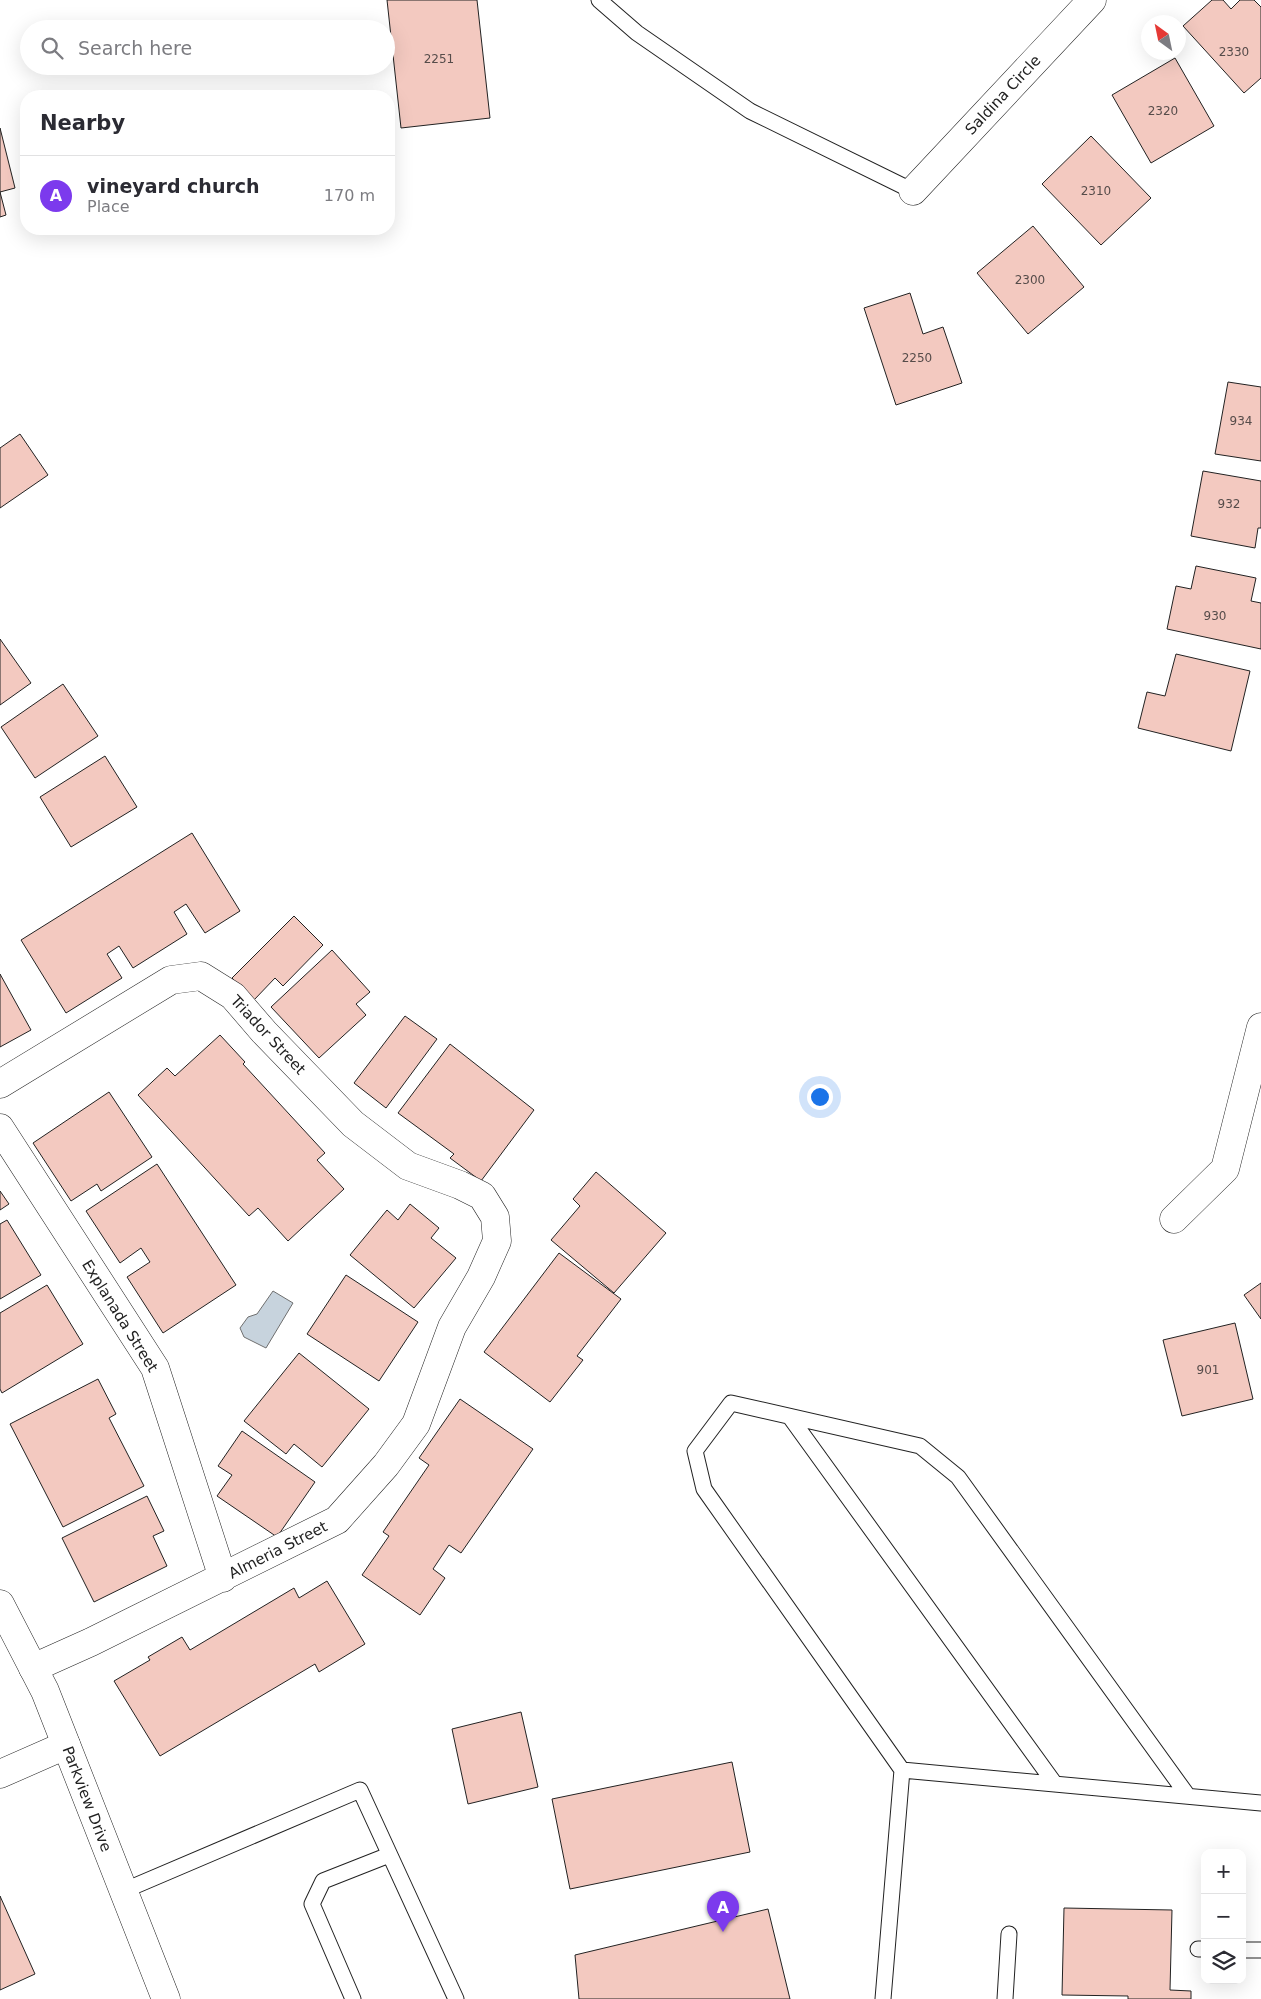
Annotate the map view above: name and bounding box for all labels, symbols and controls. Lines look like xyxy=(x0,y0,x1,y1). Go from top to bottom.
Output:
north arrow xyxy=(1141,15,1186,60)
search box xyxy=(20,20,395,75)
icon: search xyxy=(38,34,66,62)
text: Search here xyxy=(78,37,192,59)
house number: 2330 xyxy=(1219,45,1249,59)
house number: 2251 xyxy=(424,52,454,66)
street label: Saldina Circle xyxy=(962,52,1044,138)
house number: 2320 xyxy=(1148,104,1178,118)
text: Nearby xyxy=(40,111,125,135)
text: vineyard church xyxy=(87,175,260,197)
house number: 2310 xyxy=(1081,184,1111,198)
text: A xyxy=(50,186,62,205)
text: 170 m xyxy=(324,186,375,205)
text: Place xyxy=(87,197,130,216)
house number: 2300 xyxy=(1015,273,1045,287)
house number: 2250 xyxy=(902,351,932,365)
house number: 934 xyxy=(1230,414,1252,428)
house number: 932 xyxy=(1218,497,1240,511)
house number: 930 xyxy=(1204,609,1226,623)
street label: Triador Street xyxy=(226,991,309,1078)
your location xyxy=(807,1084,833,1110)
street label: Explanada Street xyxy=(78,1257,162,1376)
house number: 901 xyxy=(1197,1363,1219,1377)
street label: Almeria Street xyxy=(226,1517,330,1583)
street label: Parkview Drive xyxy=(59,1744,115,1854)
map controls xyxy=(1201,1849,1246,1984)
button: + xyxy=(1201,1849,1246,1894)
pin: A xyxy=(707,1891,739,1932)
button: − xyxy=(1201,1894,1246,1939)
button: layers xyxy=(1201,1939,1246,1984)

